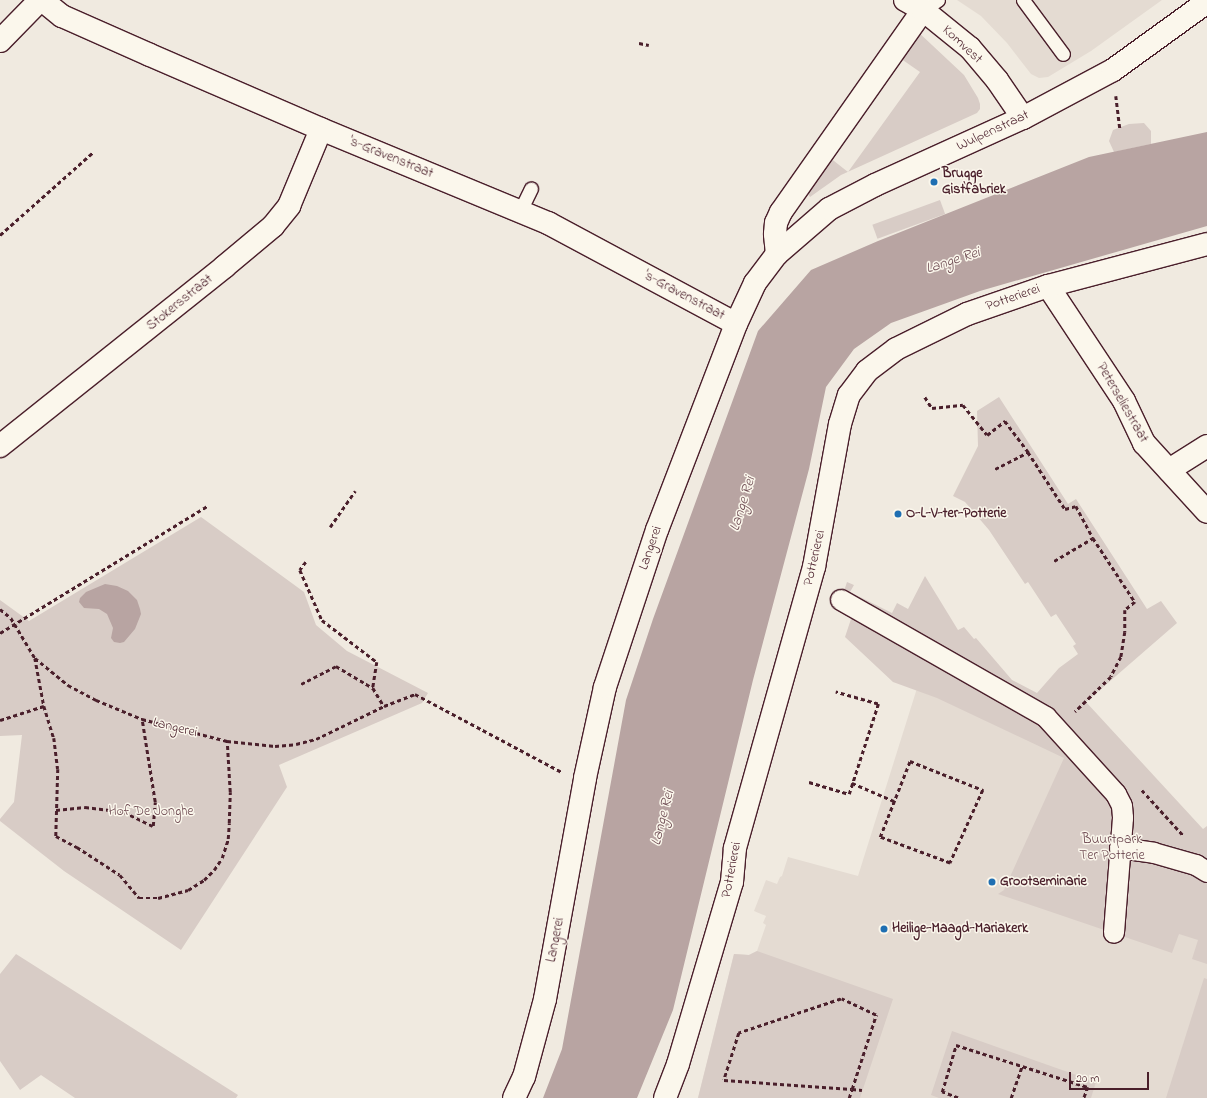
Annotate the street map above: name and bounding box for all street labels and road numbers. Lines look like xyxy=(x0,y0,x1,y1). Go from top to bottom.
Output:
street label: Komvest xyxy=(938,22,986,68)
street label: Wulpenstraat xyxy=(954,107,1032,155)
street label: 's-Gravenstraat xyxy=(346,133,436,183)
street label: 's-Gravenstraat xyxy=(641,268,727,324)
street label: Stokersstraat xyxy=(143,271,217,335)
street label: Potterierei xyxy=(984,281,1042,315)
street label: Peterseliestraat xyxy=(1092,360,1152,446)
street label: Langerei xyxy=(636,524,666,572)
street label: Potterierei xyxy=(800,529,830,587)
street label: Langerei xyxy=(151,714,199,742)
street label: Potterierei xyxy=(718,841,746,899)
street label: Langerei xyxy=(543,916,569,964)

